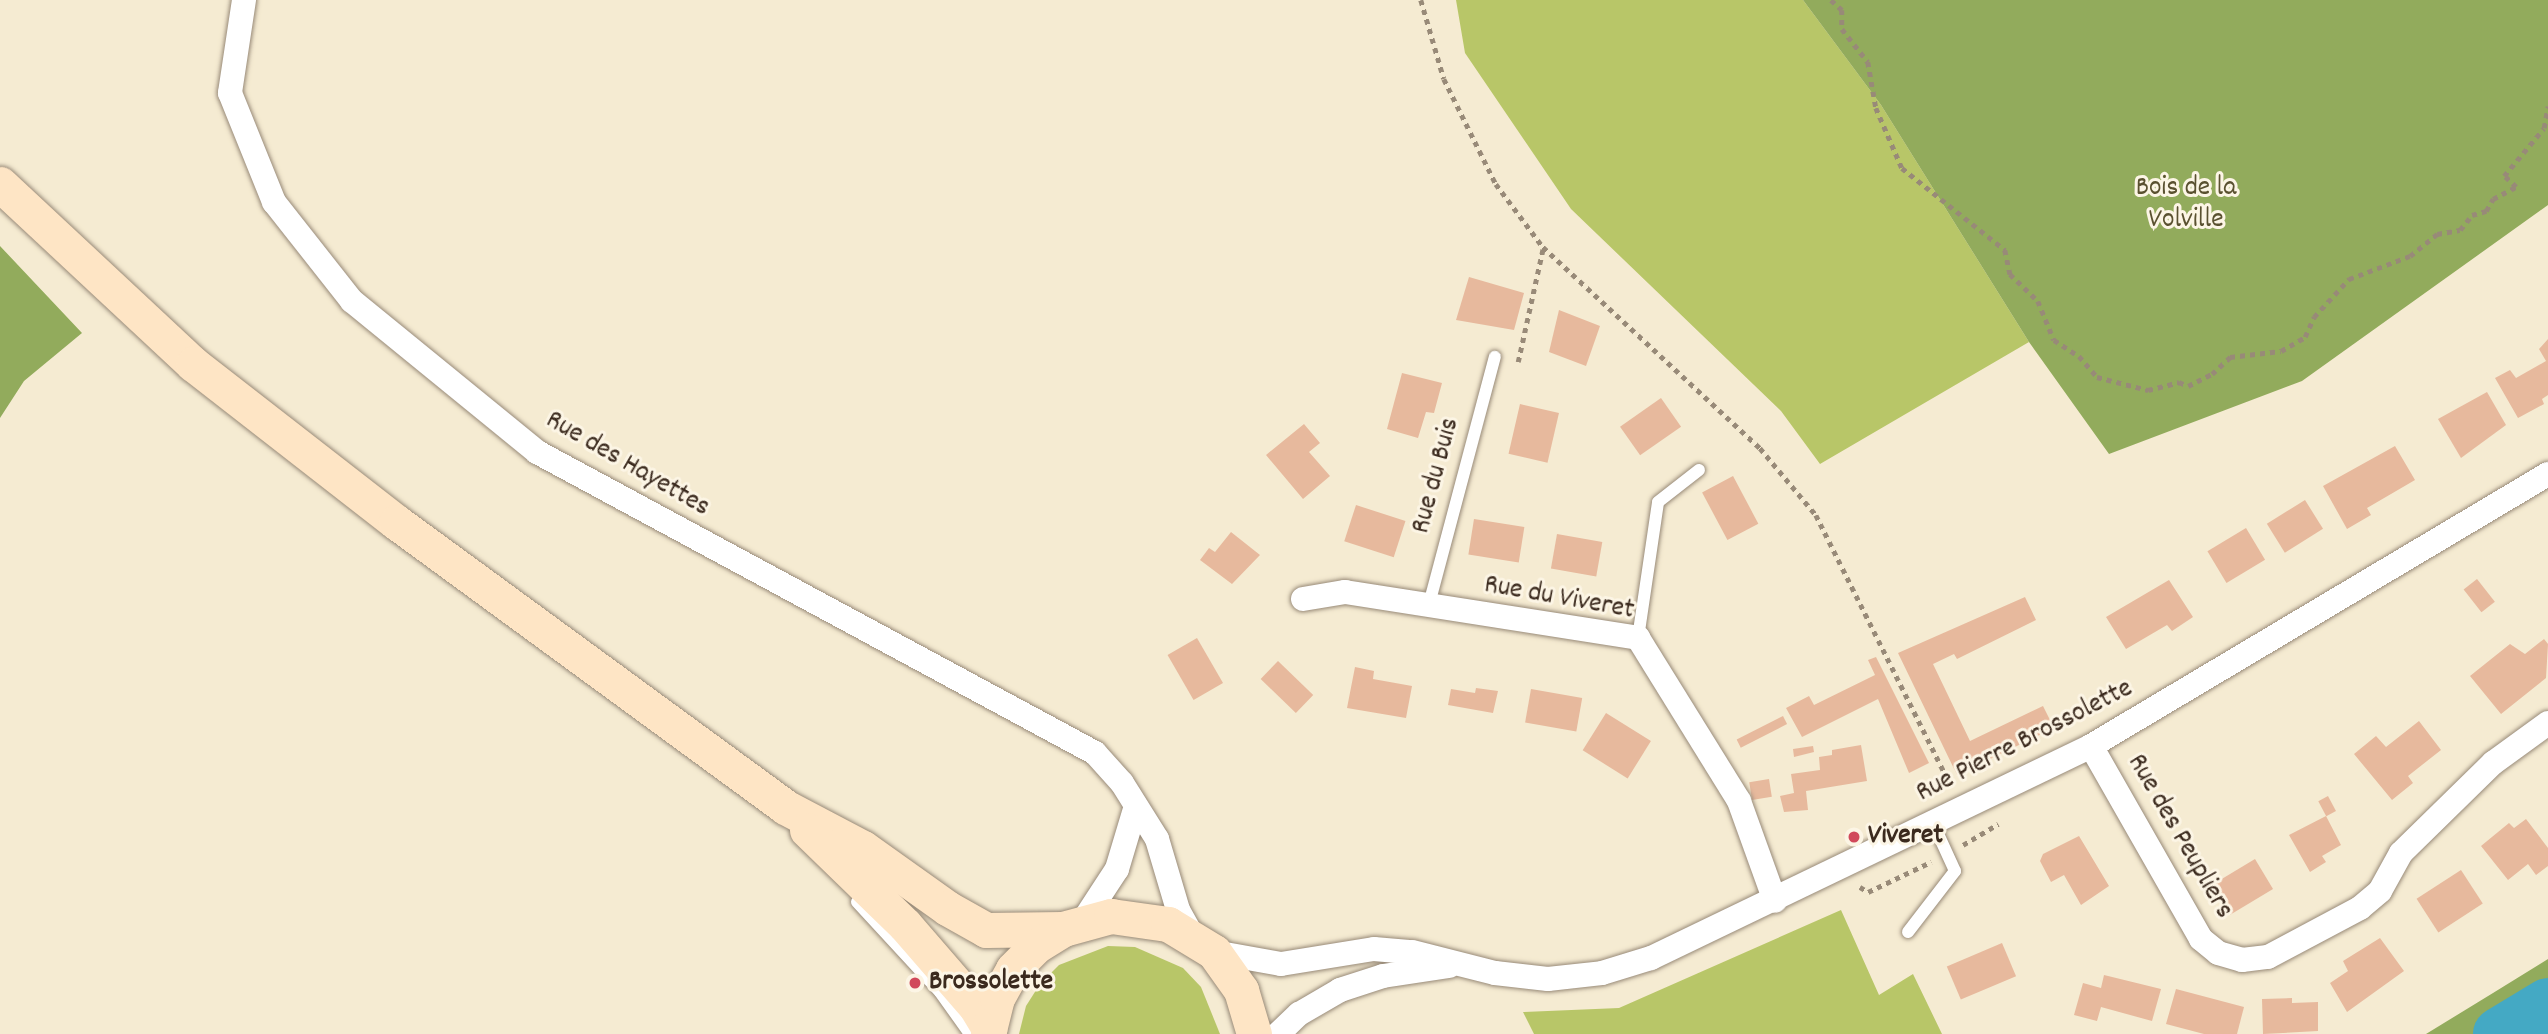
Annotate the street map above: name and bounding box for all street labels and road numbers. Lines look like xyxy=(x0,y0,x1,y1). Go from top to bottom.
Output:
street label: Rue des Hayettes xyxy=(539,404,715,526)
street label: Rue du Buis xyxy=(1405,415,1469,537)
street label: Rue du Viveret xyxy=(1481,569,1637,629)
street label: Rue Pierre Brossolette xyxy=(1911,673,2139,811)
street label: Rue des Peupliers xyxy=(2118,749,2240,925)

